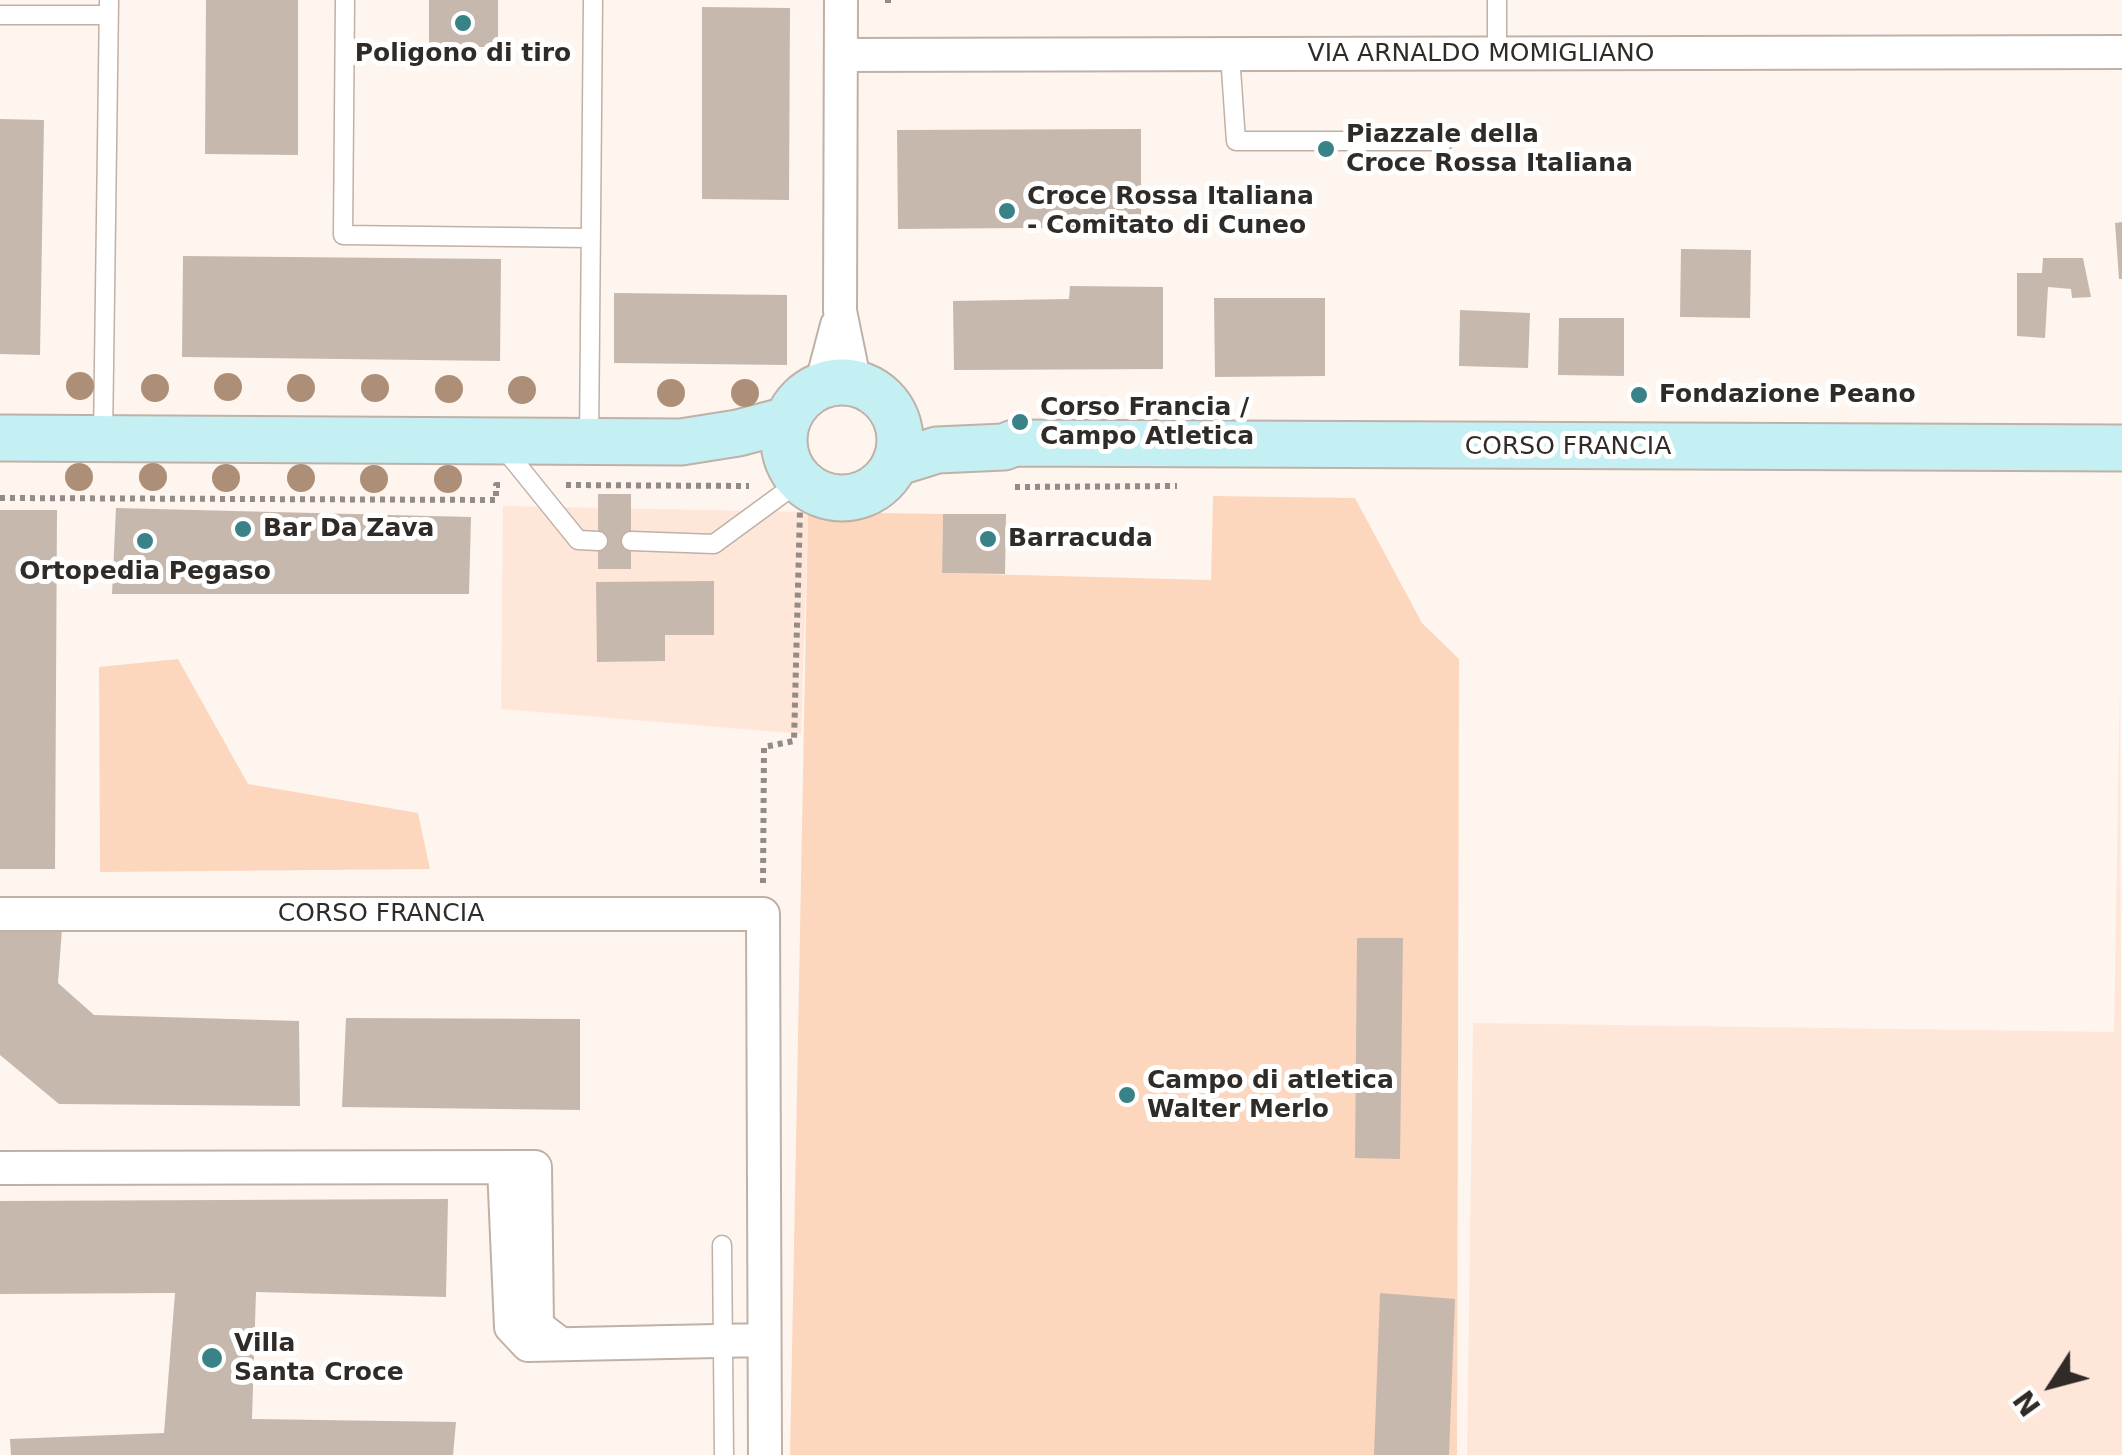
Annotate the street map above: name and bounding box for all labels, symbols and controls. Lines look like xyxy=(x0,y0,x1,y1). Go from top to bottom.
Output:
marker: Poligono di tiro xyxy=(452,12,474,34)
place label: Poligono di tiro xyxy=(355,39,571,69)
street label: VIA ARNALDO MOMIGLIANO xyxy=(1308,39,1654,69)
place label: Piazzale della Croce Rossa Italiana xyxy=(1346,120,1633,179)
marker: Piazzale della Croce Rossa Italiana xyxy=(1315,138,1337,160)
place label: Croce Rossa Italiana - Comitato di Cuneo xyxy=(1027,182,1314,241)
marker: Croce Rossa Italiana - Comitato di Cuneo xyxy=(996,200,1018,222)
place label: Fondazione Peano xyxy=(1659,380,1916,410)
marker: Fondazione Peano xyxy=(1628,384,1650,406)
place label: Corso Francia / Campo Atletica xyxy=(1040,393,1254,452)
marker: Corso Francia / Campo Atletica xyxy=(1009,411,1031,433)
street label: CORSO FRANCIA xyxy=(1465,432,1671,462)
place label: Bar Da Zava xyxy=(263,514,434,544)
marker: Bar Da Zava xyxy=(232,518,254,540)
place label: Barracuda xyxy=(1008,524,1153,554)
marker: Barracuda xyxy=(977,528,999,550)
marker: Ortopedia Pegaso xyxy=(134,530,156,552)
place label: Ortopedia Pegaso xyxy=(19,557,271,587)
street label: CORSO FRANCIA xyxy=(278,899,484,929)
place label: Campo di atletica Walter Merlo xyxy=(1147,1066,1394,1125)
marker: Campo di atletica Walter Merlo xyxy=(1116,1084,1138,1106)
place label: Villa Santa Croce xyxy=(234,1329,404,1388)
north arrow xyxy=(2002,1335,2102,1435)
marker: Villa Santa Croce xyxy=(199,1345,225,1371)
text: N xyxy=(2007,1384,2048,1422)

